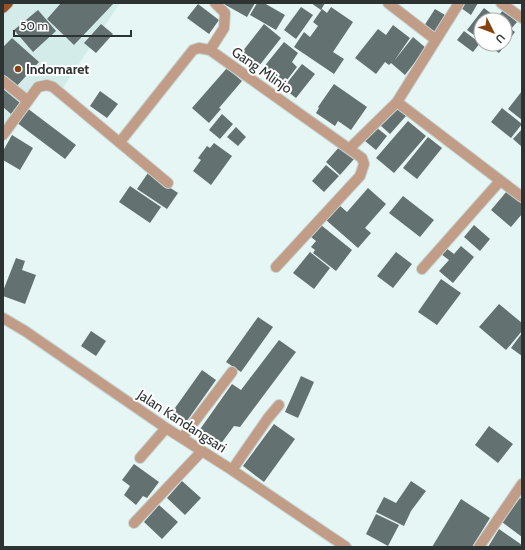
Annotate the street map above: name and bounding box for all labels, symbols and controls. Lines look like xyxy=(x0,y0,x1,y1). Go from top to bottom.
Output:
scale bar xyxy=(14,12,131,38)
north arrow xyxy=(473,12,513,52)
text: 50 m xyxy=(20,18,48,33)
text: U xyxy=(493,31,508,46)
street label: Gang Mlinjo xyxy=(228,43,296,98)
place label: Indomaret xyxy=(26,60,89,78)
marker: Indomaret xyxy=(13,64,23,74)
street label: Jalan Kandangsari xyxy=(133,385,230,457)

